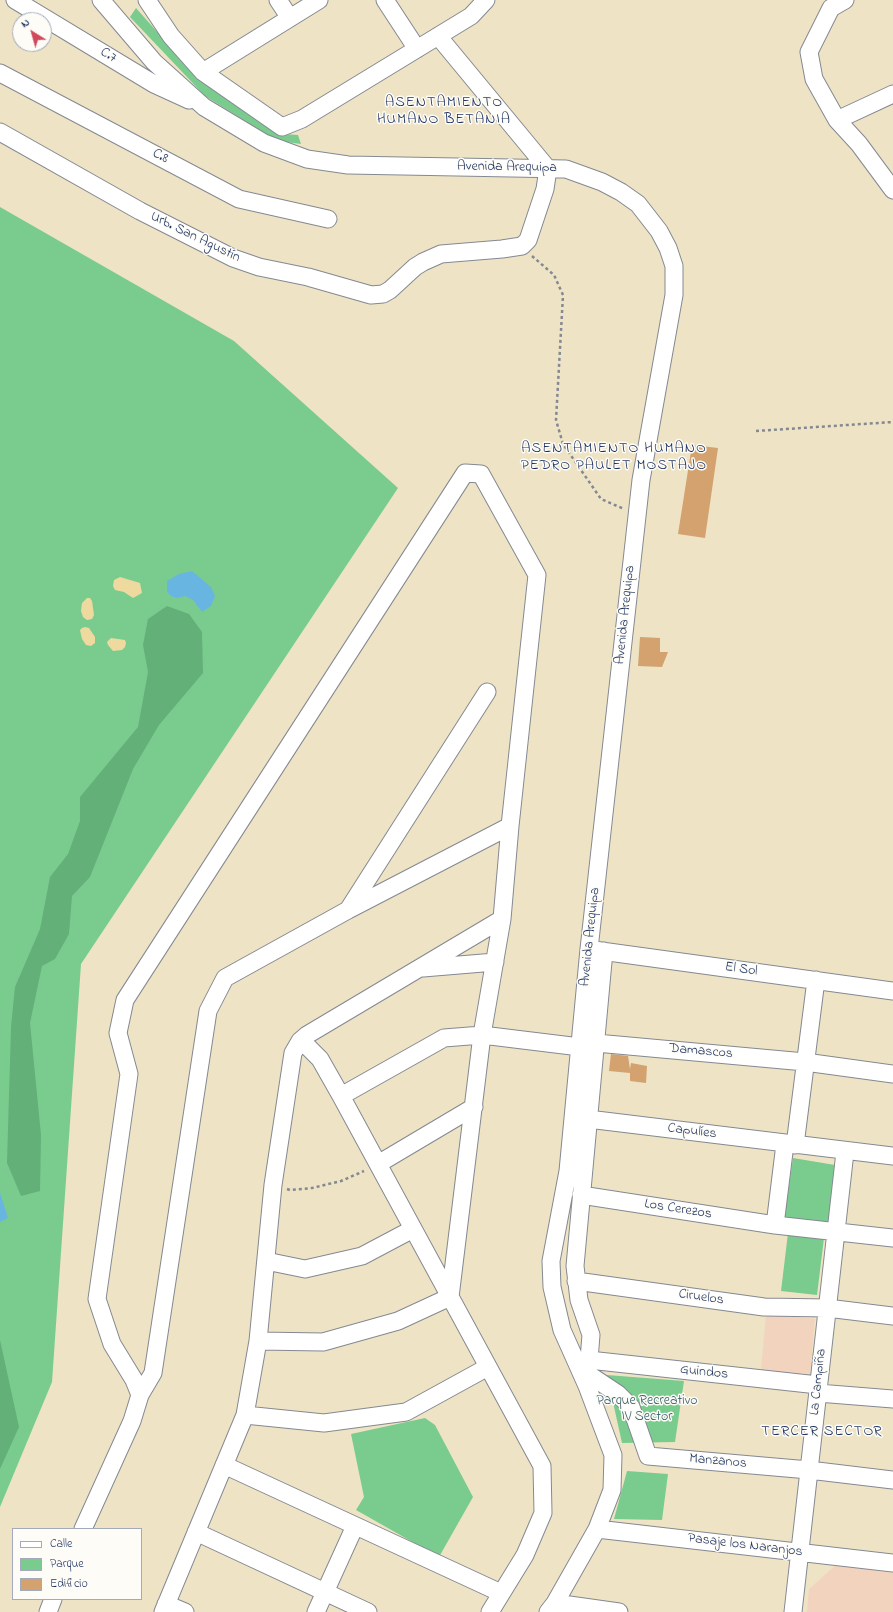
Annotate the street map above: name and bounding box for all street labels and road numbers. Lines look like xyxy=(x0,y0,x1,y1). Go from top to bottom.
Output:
street label: C.7 xyxy=(97,45,119,67)
street label: C.8 xyxy=(149,146,171,168)
street label: Avenida Arequipa xyxy=(457,159,557,177)
street label: Urb. San Agustín xyxy=(147,209,243,267)
street label: Avenida Arequipa xyxy=(612,564,640,666)
street label: Avenida Arequipa xyxy=(577,886,605,988)
street label: El Sol xyxy=(724,959,758,981)
street label: Damascos xyxy=(668,1041,734,1063)
street label: Capulíes xyxy=(667,1121,717,1143)
street label: Los Cerezos xyxy=(643,1196,713,1224)
street label: Ciruelos xyxy=(677,1287,725,1309)
street label: La Campiña xyxy=(807,1348,831,1416)
street label: Guindos xyxy=(679,1362,729,1384)
street label: Manzanos xyxy=(689,1451,747,1473)
street label: Pasaje los Naranjos xyxy=(687,1531,803,1561)

